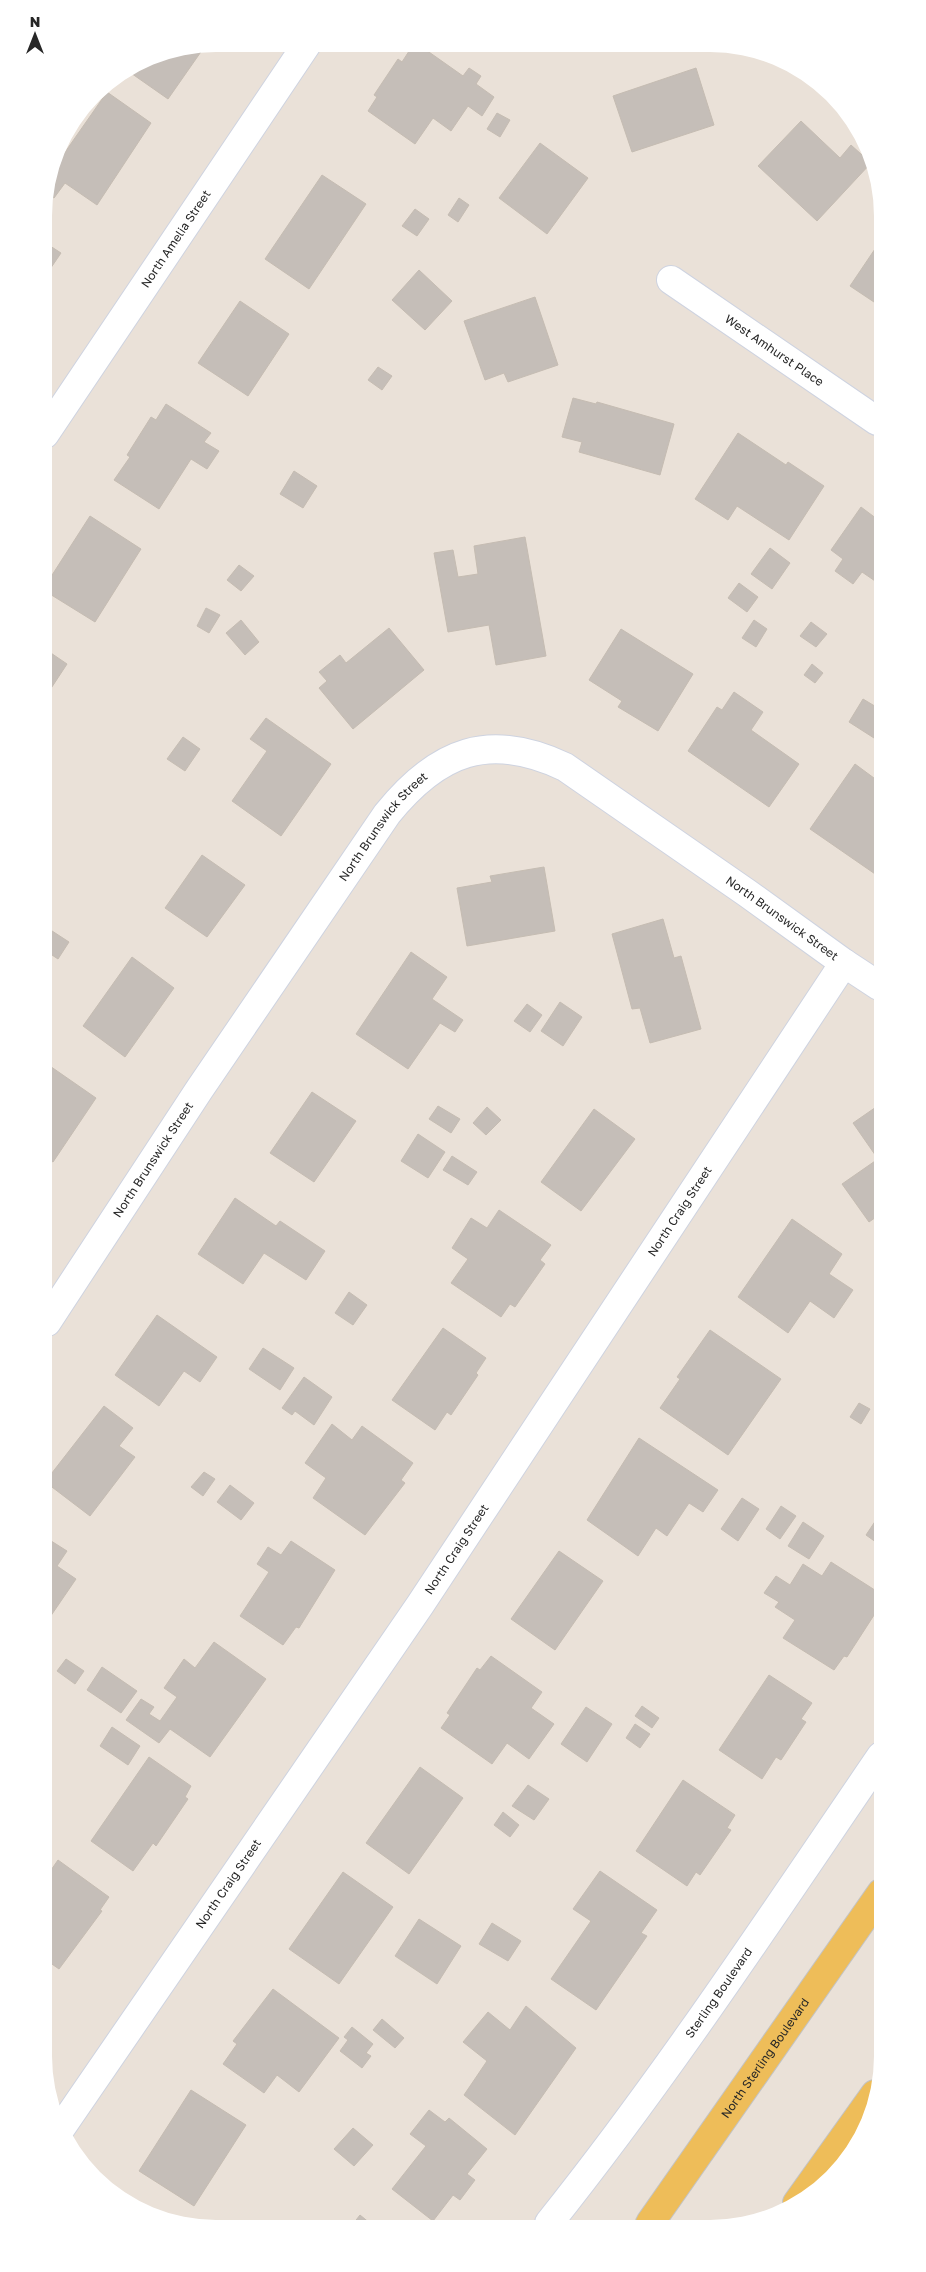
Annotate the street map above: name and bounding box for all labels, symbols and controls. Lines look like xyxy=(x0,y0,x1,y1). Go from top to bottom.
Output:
north arrow xyxy=(10,10,60,60)
text: N xyxy=(30,13,40,30)
street label: North Amelia Street xyxy=(137,187,214,290)
street label: West Amhurst Place xyxy=(722,311,827,389)
street label: North Brunswick Street xyxy=(335,768,430,884)
street label: North Brunswick Street xyxy=(723,873,842,964)
street label: North Brunswick Street xyxy=(110,1099,196,1220)
street label: North Craig Street xyxy=(644,1163,715,1259)
street label: North Craig Street xyxy=(421,1501,492,1597)
street label: North Craig Street xyxy=(192,1836,264,1931)
street label: Sterling Boulevard xyxy=(682,1945,755,2041)
street label: North Sterling Boulevard xyxy=(718,1995,812,2121)

